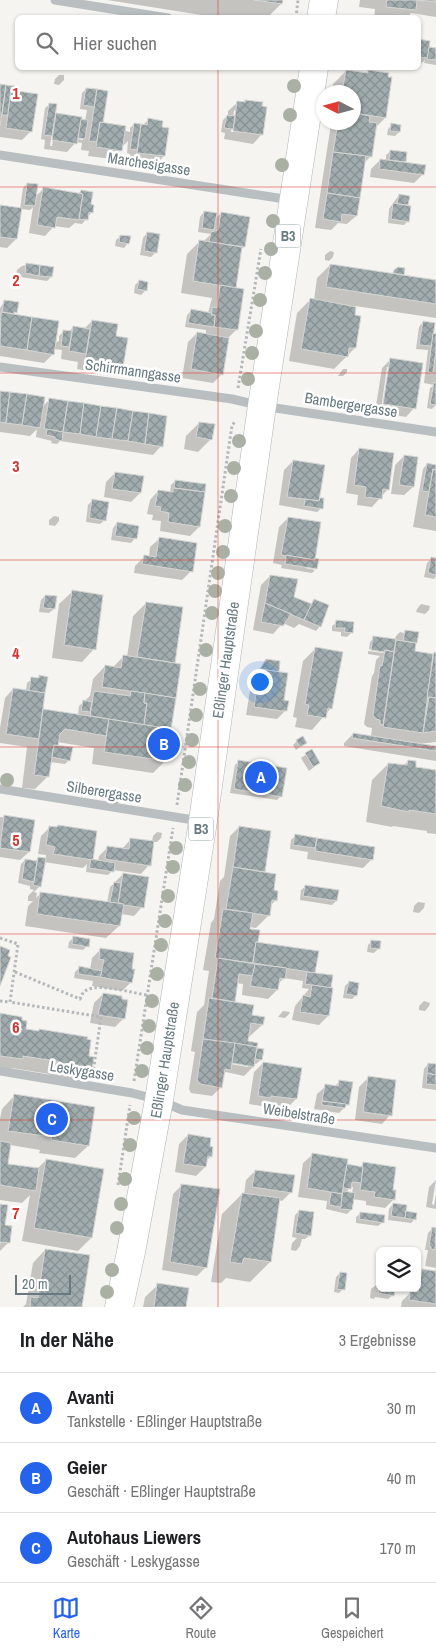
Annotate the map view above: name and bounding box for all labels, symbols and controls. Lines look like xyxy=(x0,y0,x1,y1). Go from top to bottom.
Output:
search box xyxy=(15,15,421,70)
icon: search xyxy=(33,29,61,57)
text: Hier suchen xyxy=(73,30,157,56)
text: 1 xyxy=(12,82,20,104)
north arrow xyxy=(316,85,361,130)
street label: Marchesigasse xyxy=(106,147,192,180)
road number: B3 xyxy=(276,225,300,248)
text: 2 xyxy=(12,269,20,291)
street label: Schirrmanngasse xyxy=(84,353,182,388)
street label: Bambergergasse xyxy=(303,387,399,422)
text: 3 xyxy=(12,455,20,477)
street label: Eßlinger Hauptstraße xyxy=(207,600,244,720)
text: 4 xyxy=(12,642,20,664)
your location xyxy=(247,669,273,695)
pin: B xyxy=(148,725,180,763)
pin: A xyxy=(245,758,277,796)
street label: Silberergasse xyxy=(65,775,143,808)
road number: B3 xyxy=(188,818,214,841)
text: 5 xyxy=(12,829,20,851)
street label: Eßlinger Hauptstraße xyxy=(145,1000,184,1120)
text: 6 xyxy=(12,1016,20,1038)
street label: Leskygasse xyxy=(48,1055,116,1086)
street label: Weibelstraße xyxy=(261,1097,337,1130)
pin: C xyxy=(36,1100,68,1138)
text: 7 xyxy=(12,1202,20,1224)
map controls xyxy=(376,1247,421,1292)
button: layers xyxy=(376,1247,421,1292)
scale bar xyxy=(15,1272,71,1295)
text: 20 m xyxy=(22,1275,48,1293)
text: In der Nähe xyxy=(20,1325,114,1354)
text: 3 Ergebnisse xyxy=(339,1329,416,1351)
text: Avanti xyxy=(67,1384,114,1410)
text: A xyxy=(31,1397,41,1419)
text: 30 m xyxy=(387,1397,416,1419)
text: Tankstelle · Eßlinger Hauptstraße xyxy=(67,1410,262,1432)
text: Geier xyxy=(67,1454,107,1480)
text: B xyxy=(31,1467,41,1489)
text: 40 m xyxy=(387,1467,416,1489)
text: Geschäft · Eßlinger Hauptstraße xyxy=(67,1480,256,1502)
text: Autohaus Liewers xyxy=(67,1524,201,1550)
text: C xyxy=(31,1537,41,1559)
text: 170 m xyxy=(380,1537,416,1559)
text: Geschäft · Leskygasse xyxy=(67,1550,200,1572)
tab: Karte xyxy=(52,1594,80,1642)
tab: Route xyxy=(185,1594,216,1642)
tab: Gespeichert xyxy=(321,1594,384,1642)

